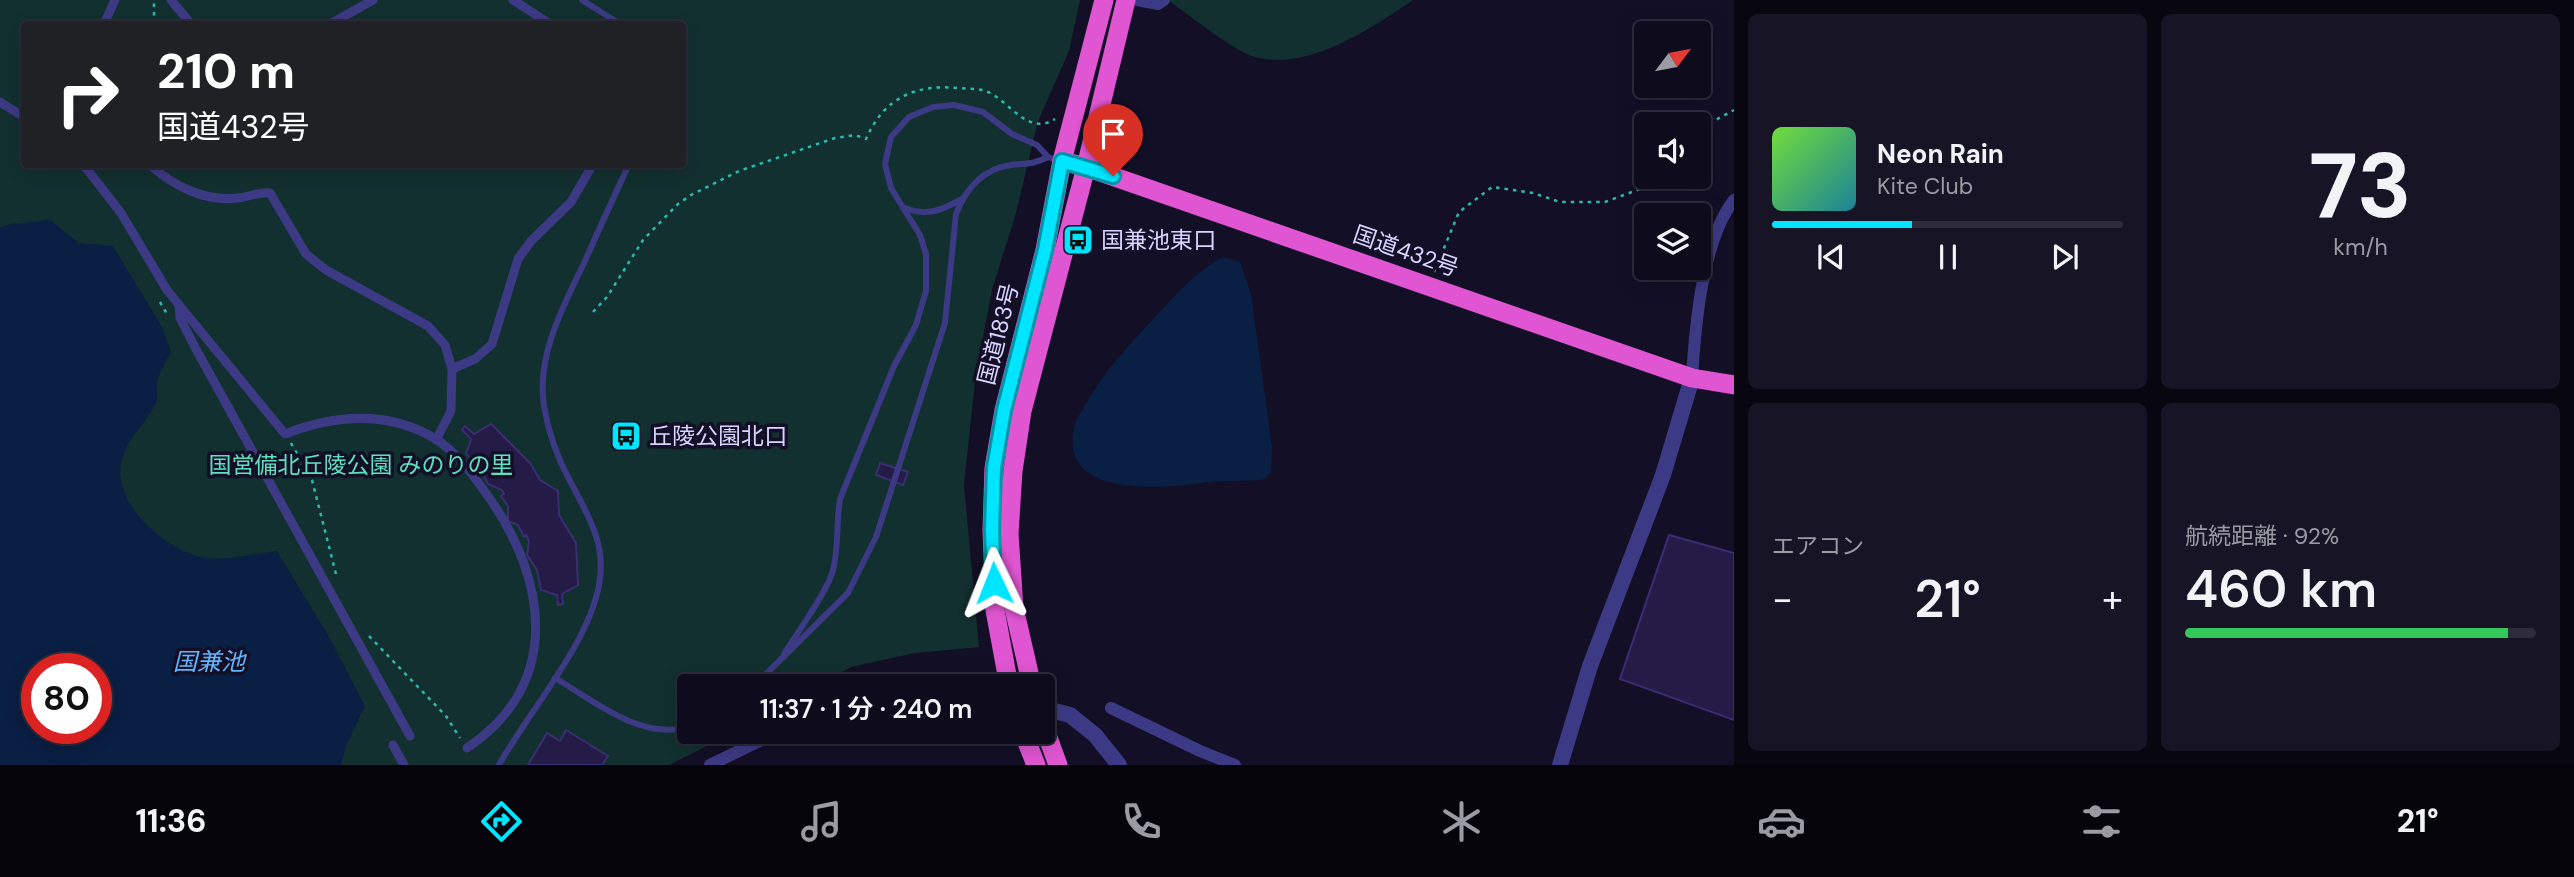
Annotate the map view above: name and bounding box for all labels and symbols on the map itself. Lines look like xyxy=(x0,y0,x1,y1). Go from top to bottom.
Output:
north arrow xyxy=(1634,21,1712,98)
pin xyxy=(1083,104,1143,176)
street label: 国道432号 xyxy=(1349,219,1463,283)
bus stop icon: 国兼池東口 xyxy=(1061,223,1095,257)
place label: 国兼池東口 xyxy=(1101,225,1216,255)
street label: 国道183号 xyxy=(971,280,1025,388)
bus stop icon: 丘陵公園北口 xyxy=(609,419,643,453)
place label: 丘陵公園北口 xyxy=(649,421,787,451)
park label: 国営備北丘陵公園 みのりの里 xyxy=(208,450,514,480)
position arrow xyxy=(957,546,1031,620)
water label: 国兼池 xyxy=(173,646,247,677)
speed limit sign: 80 xyxy=(21,653,112,744)

